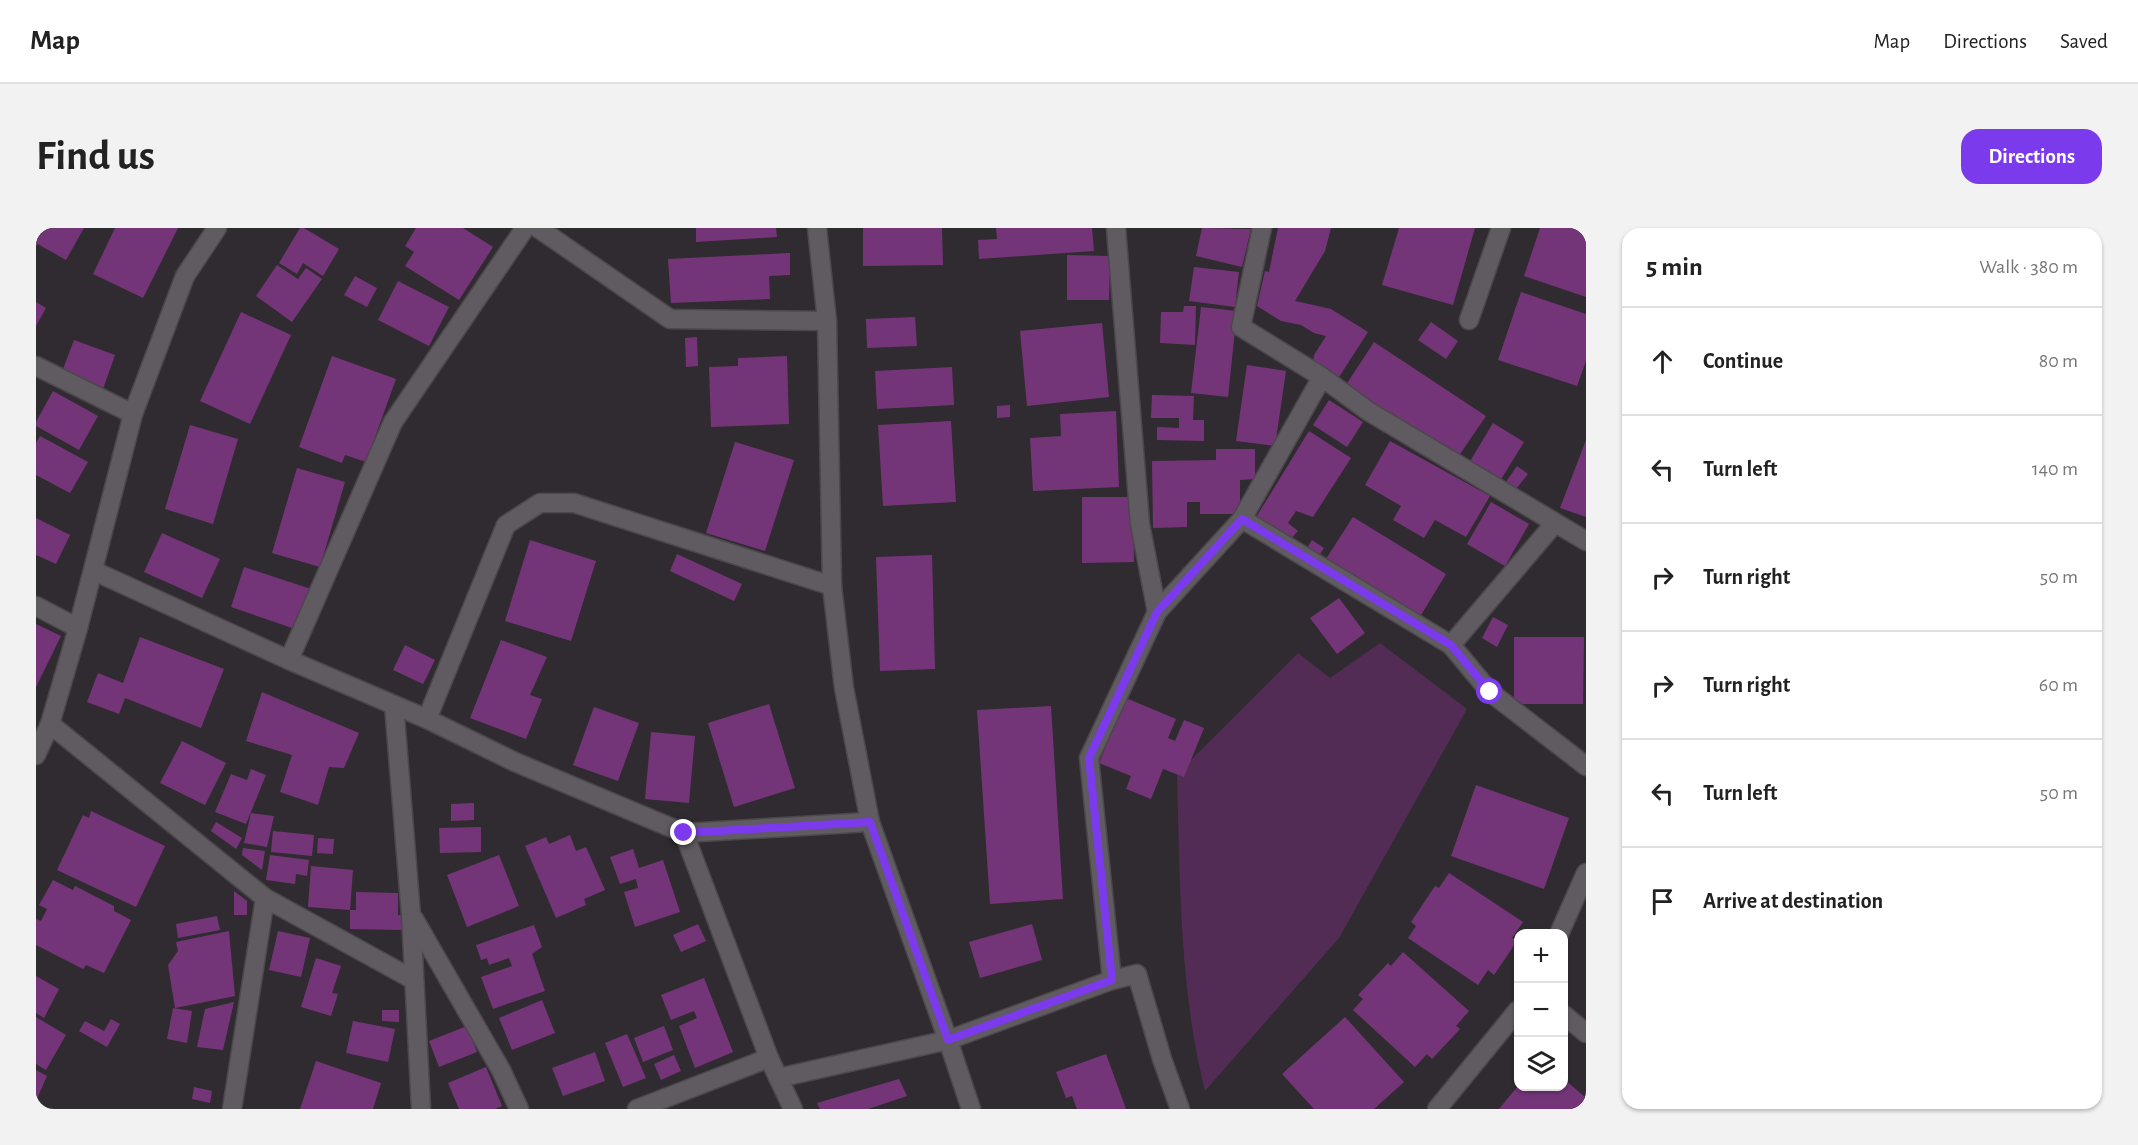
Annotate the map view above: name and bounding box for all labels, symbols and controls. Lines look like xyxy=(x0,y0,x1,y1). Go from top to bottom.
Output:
text: Map xyxy=(30,27,80,55)
text: Map xyxy=(1874,31,1910,52)
text: Directions xyxy=(1943,31,2027,52)
text: Saved xyxy=(2060,31,2108,52)
button: Directions xyxy=(1961,129,2102,184)
text: Find us xyxy=(36,135,155,177)
text: 5 min xyxy=(1646,254,1703,280)
text: Walk · 380 m xyxy=(1979,257,2078,277)
icon: ahead xyxy=(1646,345,1679,378)
text: Continue xyxy=(1703,350,1783,372)
text: 80 m xyxy=(2039,351,2078,371)
icon: left xyxy=(1646,453,1679,486)
text: Turn left xyxy=(1703,458,1777,480)
text: 140 m xyxy=(2032,459,2078,479)
icon: right xyxy=(1646,561,1679,594)
text: Turn right xyxy=(1703,566,1790,588)
text: 50 m xyxy=(2040,567,2078,587)
icon: right xyxy=(1646,669,1679,702)
text: Turn right xyxy=(1703,674,1790,696)
text: 60 m xyxy=(2039,675,2078,695)
route start xyxy=(1476,678,1502,704)
icon: left xyxy=(1646,777,1679,810)
text: Turn left xyxy=(1703,782,1777,804)
text: 50 m xyxy=(2040,783,2078,803)
route end xyxy=(670,819,696,845)
icon: arrive xyxy=(1646,885,1679,918)
text: Arrive at destination xyxy=(1703,890,1883,912)
map controls xyxy=(1514,929,1568,1091)
button: + xyxy=(1514,929,1568,983)
button: − xyxy=(1514,983,1568,1037)
button: layers xyxy=(1514,1037,1568,1091)

